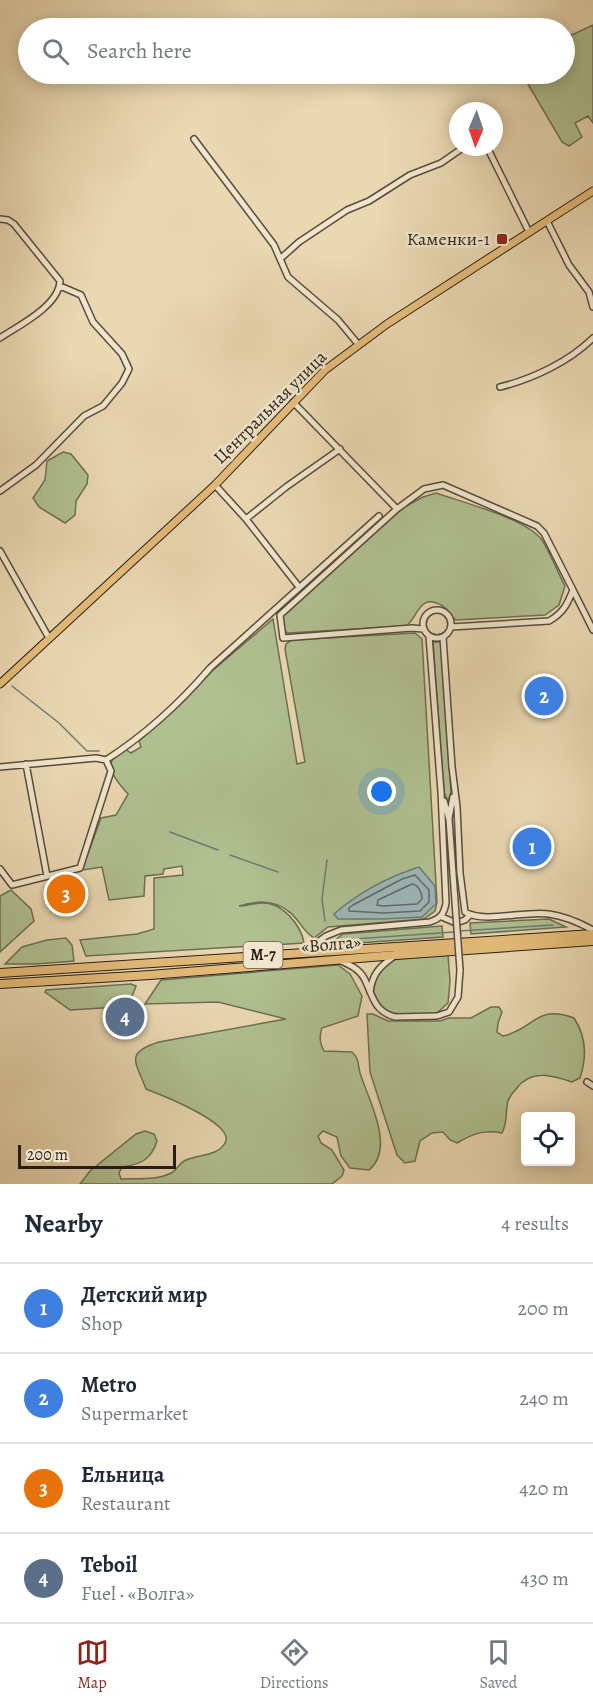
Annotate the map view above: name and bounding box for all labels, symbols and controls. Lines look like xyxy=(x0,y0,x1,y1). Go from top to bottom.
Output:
search box xyxy=(18,18,575,84)
icon: search xyxy=(39,35,72,68)
text: Search here xyxy=(87,36,192,66)
north arrow xyxy=(449,102,503,156)
place label: Каменки-1 xyxy=(407,227,490,251)
marker: Каменки-1 xyxy=(495,232,509,246)
street label: Центральная улица xyxy=(208,345,332,469)
pin: 2 xyxy=(524,674,564,718)
your location xyxy=(367,777,396,806)
pin: 1 xyxy=(512,824,552,870)
pin: 3 xyxy=(46,872,86,916)
street label: «Волга» xyxy=(300,929,362,959)
road number: М-7 xyxy=(244,942,282,968)
pin: 4 xyxy=(106,994,144,1040)
map controls xyxy=(521,1112,575,1166)
button: locate xyxy=(521,1112,575,1166)
scale bar xyxy=(18,1142,176,1170)
text: 200 m xyxy=(27,1144,68,1166)
text: Nearby xyxy=(24,1206,103,1241)
text: 4 results xyxy=(501,1210,569,1237)
text: Детский мир xyxy=(81,1280,207,1310)
text: 1 xyxy=(40,1295,47,1322)
text: 200 m xyxy=(518,1295,569,1322)
text: Shop xyxy=(81,1310,123,1337)
text: Metro xyxy=(81,1370,137,1400)
text: 2 xyxy=(39,1385,48,1412)
text: 240 m xyxy=(519,1385,569,1412)
text: Supermarket xyxy=(81,1400,188,1427)
text: Ельница xyxy=(81,1460,164,1490)
text: 3 xyxy=(39,1475,48,1502)
text: 420 m xyxy=(519,1475,569,1502)
text: Restaurant xyxy=(81,1490,171,1517)
text: Teboil xyxy=(81,1550,137,1580)
text: 4 xyxy=(39,1565,48,1592)
text: 430 m xyxy=(520,1565,569,1592)
text: Fuel · «Волга» xyxy=(81,1580,194,1607)
tab: Map xyxy=(76,1636,109,1694)
tab: Directions xyxy=(260,1636,328,1694)
tab: Saved xyxy=(479,1636,517,1694)

